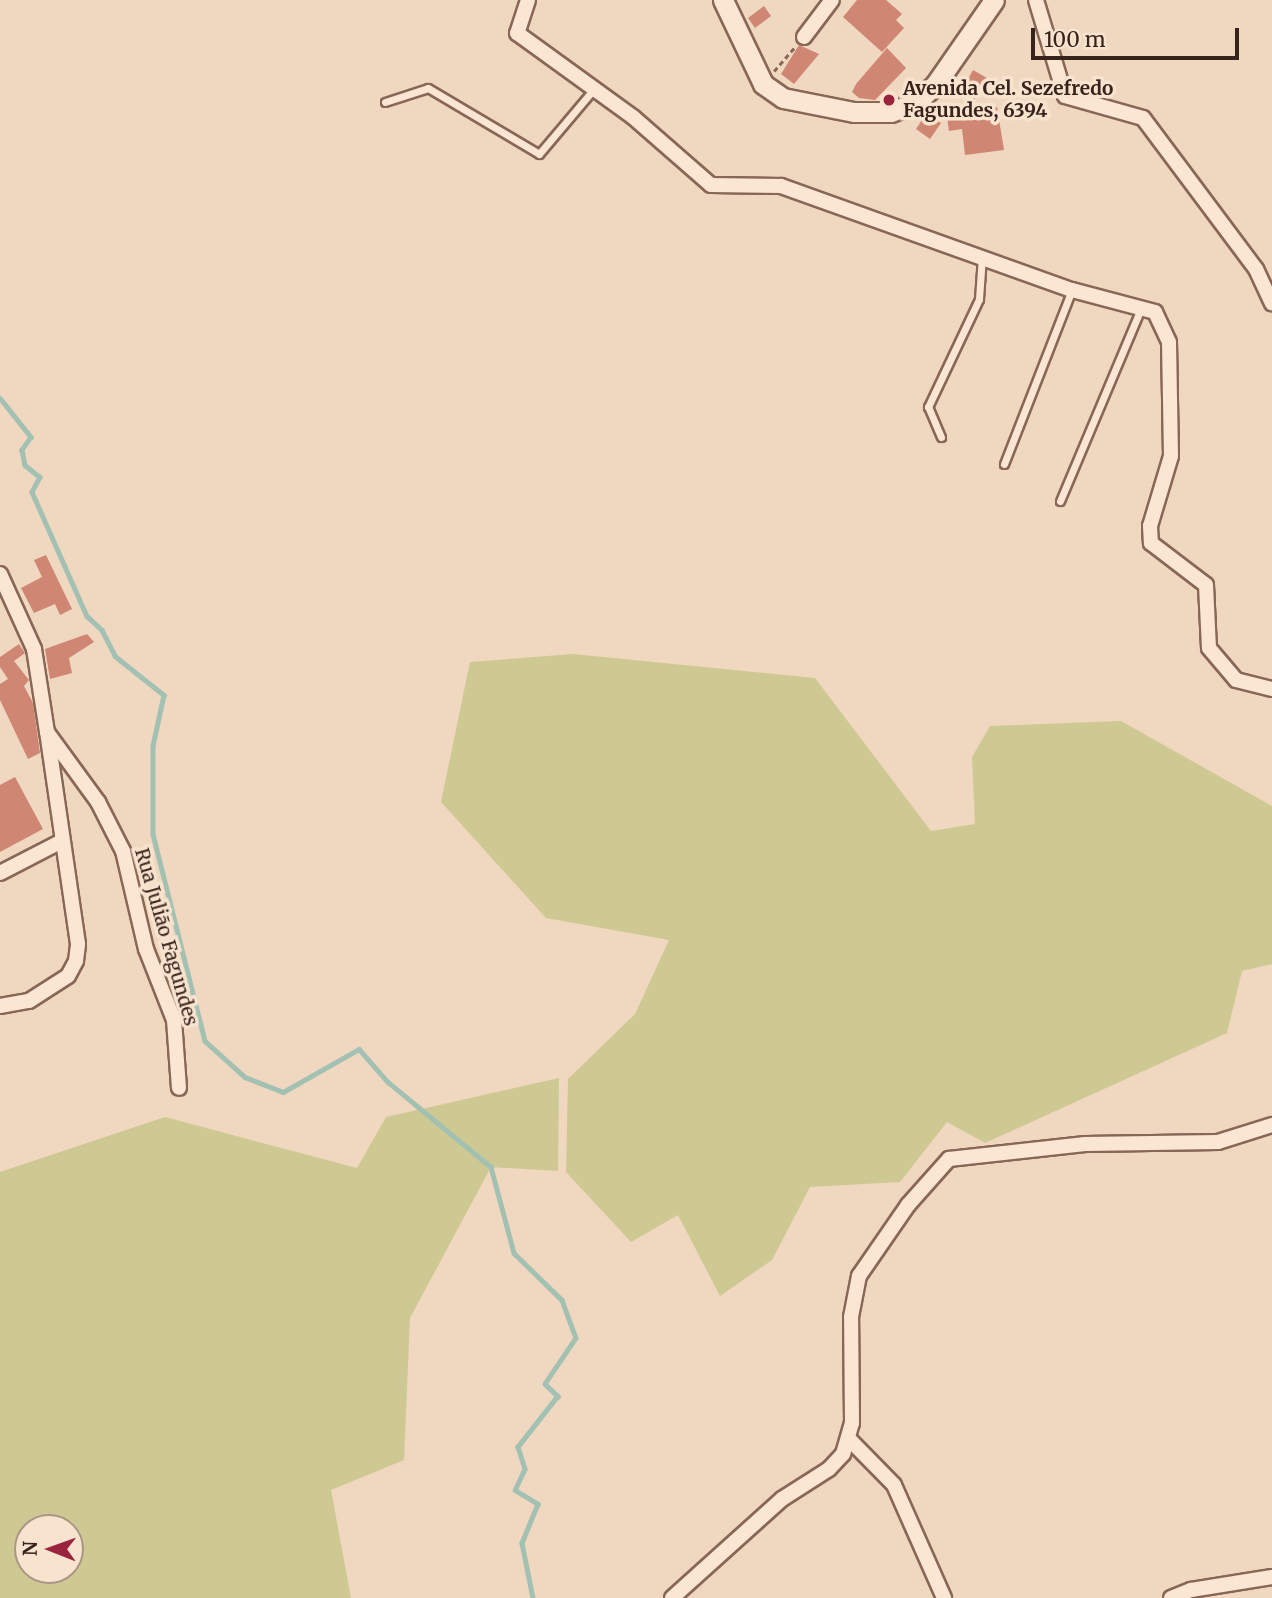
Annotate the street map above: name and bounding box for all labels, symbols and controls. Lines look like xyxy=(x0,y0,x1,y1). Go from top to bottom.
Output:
scale bar xyxy=(1034,14,1242,58)
text: 100 m xyxy=(1044,26,1106,53)
place label: Avenida Cel. Sezefredo Fagundes, 6394 xyxy=(903,78,1113,122)
marker: Avenida Cel. Sezefredo Fagundes, 6394 xyxy=(881,92,897,108)
street label: Rua Julião Fagundes xyxy=(130,846,202,1028)
north arrow xyxy=(14,1514,84,1584)
text: N xyxy=(18,1541,42,1556)

